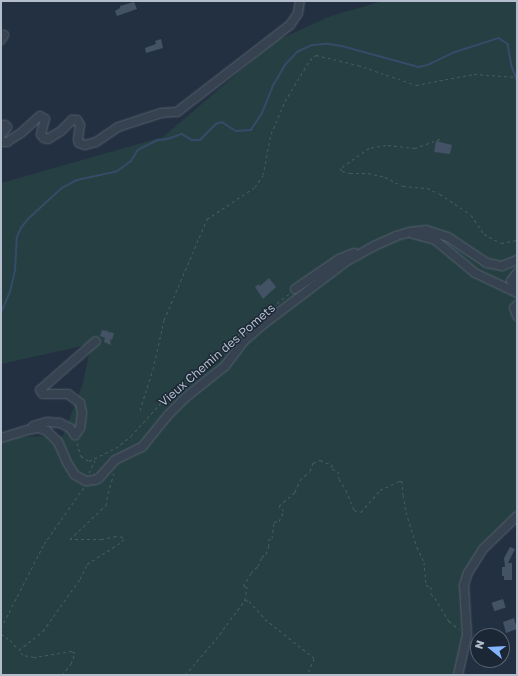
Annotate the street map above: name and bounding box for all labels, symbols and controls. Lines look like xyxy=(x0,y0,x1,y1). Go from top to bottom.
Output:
street label: Vieux Chemin des Pomets xyxy=(156,301,278,409)
north arrow xyxy=(470,628,510,668)
text: N xyxy=(472,638,487,650)

